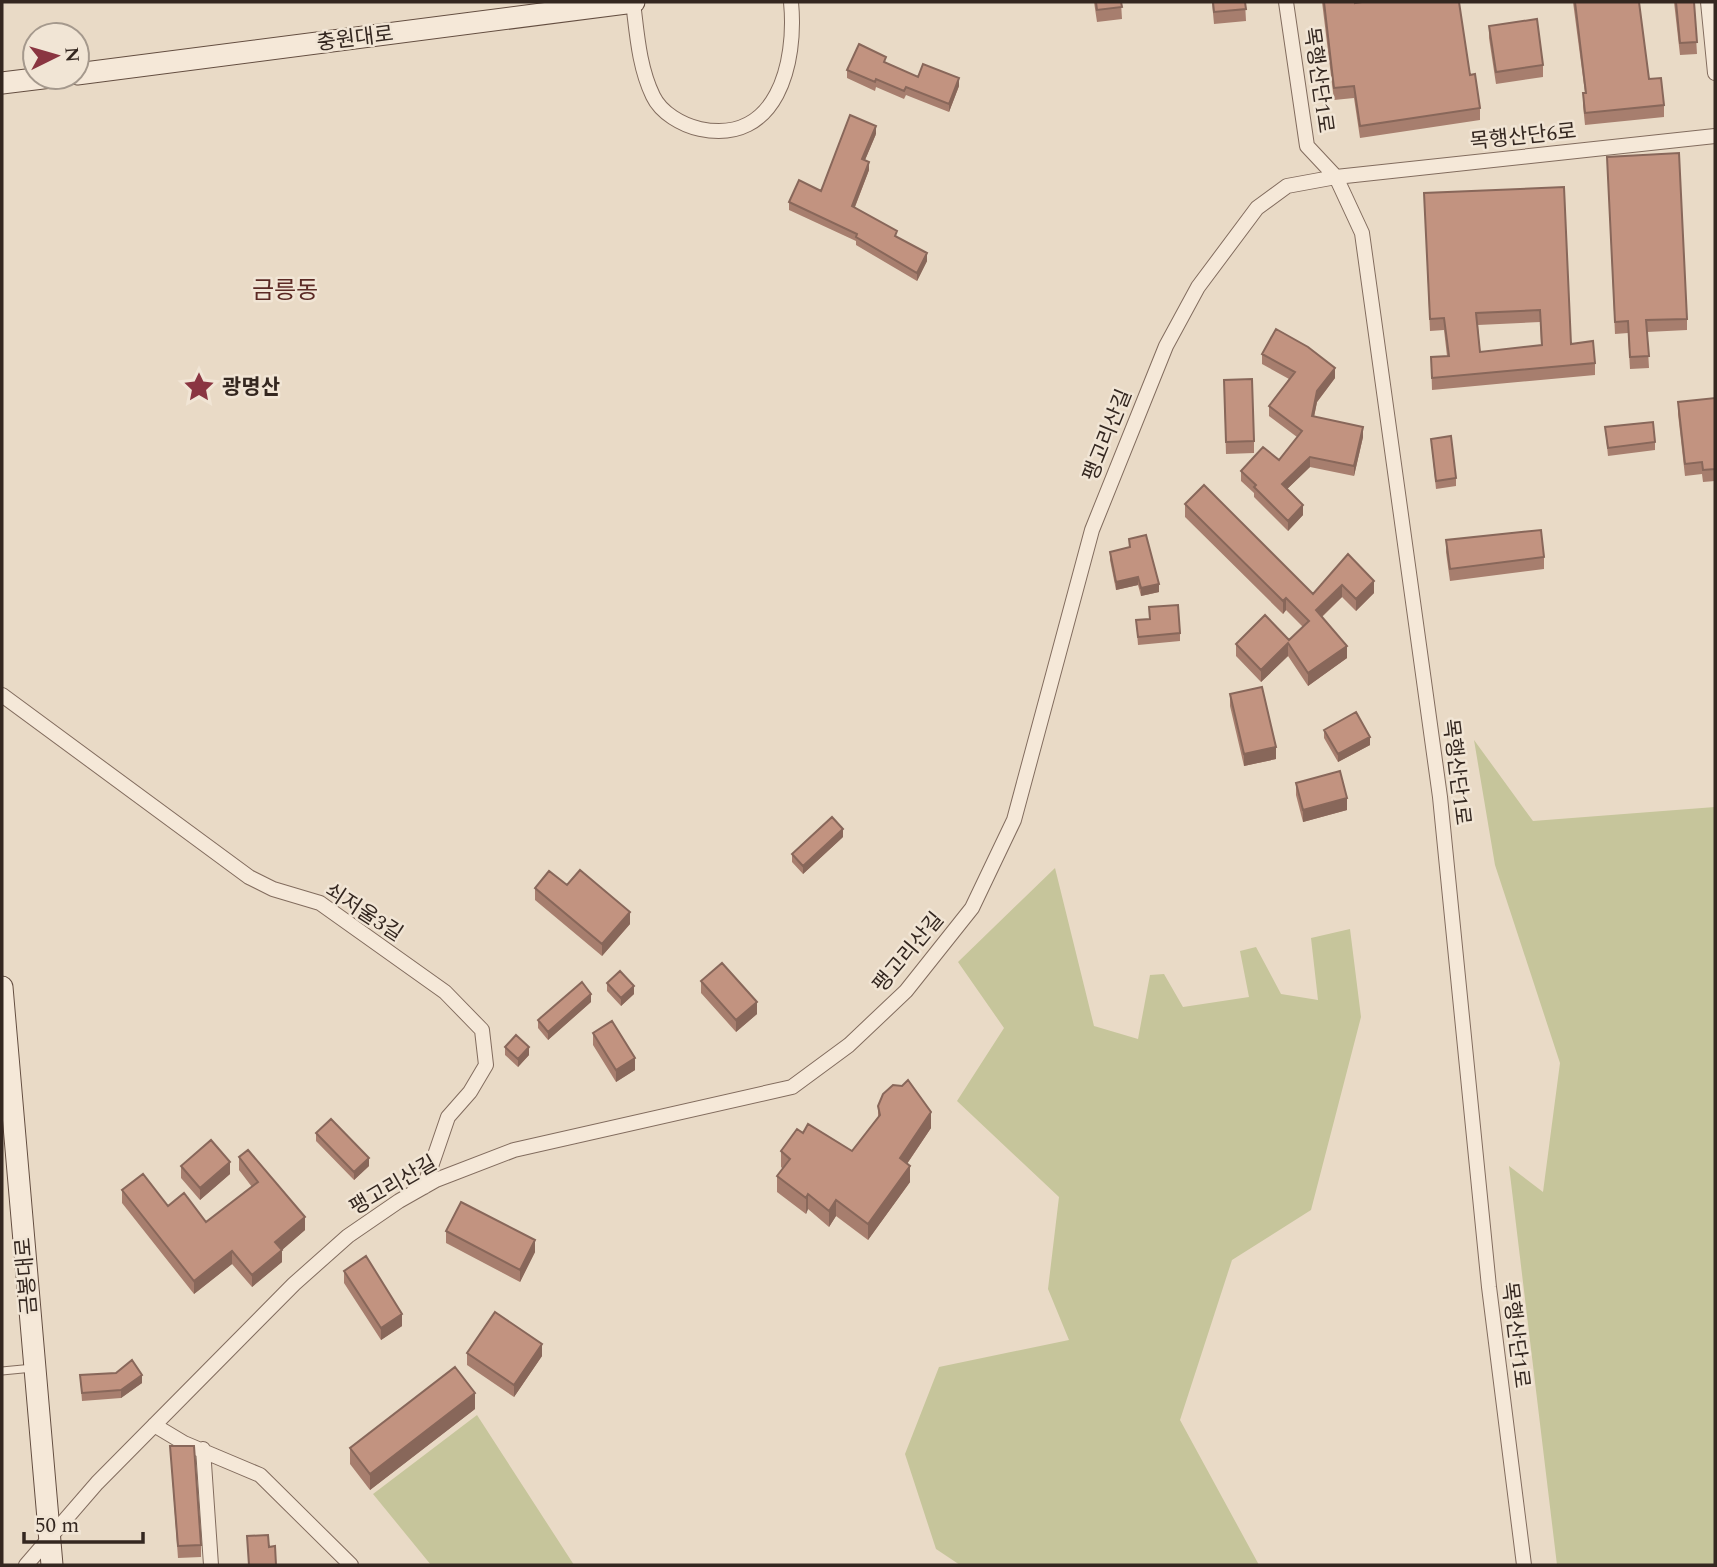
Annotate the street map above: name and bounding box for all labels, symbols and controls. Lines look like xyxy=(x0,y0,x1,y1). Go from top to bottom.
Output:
street label: 충원대로 xyxy=(315,18,395,60)
north arrow xyxy=(21,21,91,91)
street label: 목행산단1로 xyxy=(1295,25,1341,135)
text: N xyxy=(56,46,87,64)
street label: 목행산단6로 xyxy=(1468,115,1578,159)
district label: 금릉동 xyxy=(252,273,318,309)
place icon: 광명산 xyxy=(182,370,216,404)
place label: 광명산 xyxy=(222,372,280,404)
street label: 팽고리산길 xyxy=(1075,385,1141,486)
street label: 목행산단1로 xyxy=(1434,717,1478,827)
street label: 쇠저울3길 xyxy=(318,876,409,950)
street label: 팽고리산길 xyxy=(865,905,952,1000)
street label: 팽고리산길 xyxy=(344,1148,443,1224)
street label: 금봉대로 xyxy=(8,1236,46,1316)
street label: 목행산단1로 xyxy=(1493,1280,1537,1390)
scale bar xyxy=(24,1500,144,1544)
text: 50 m xyxy=(35,1510,79,1542)

